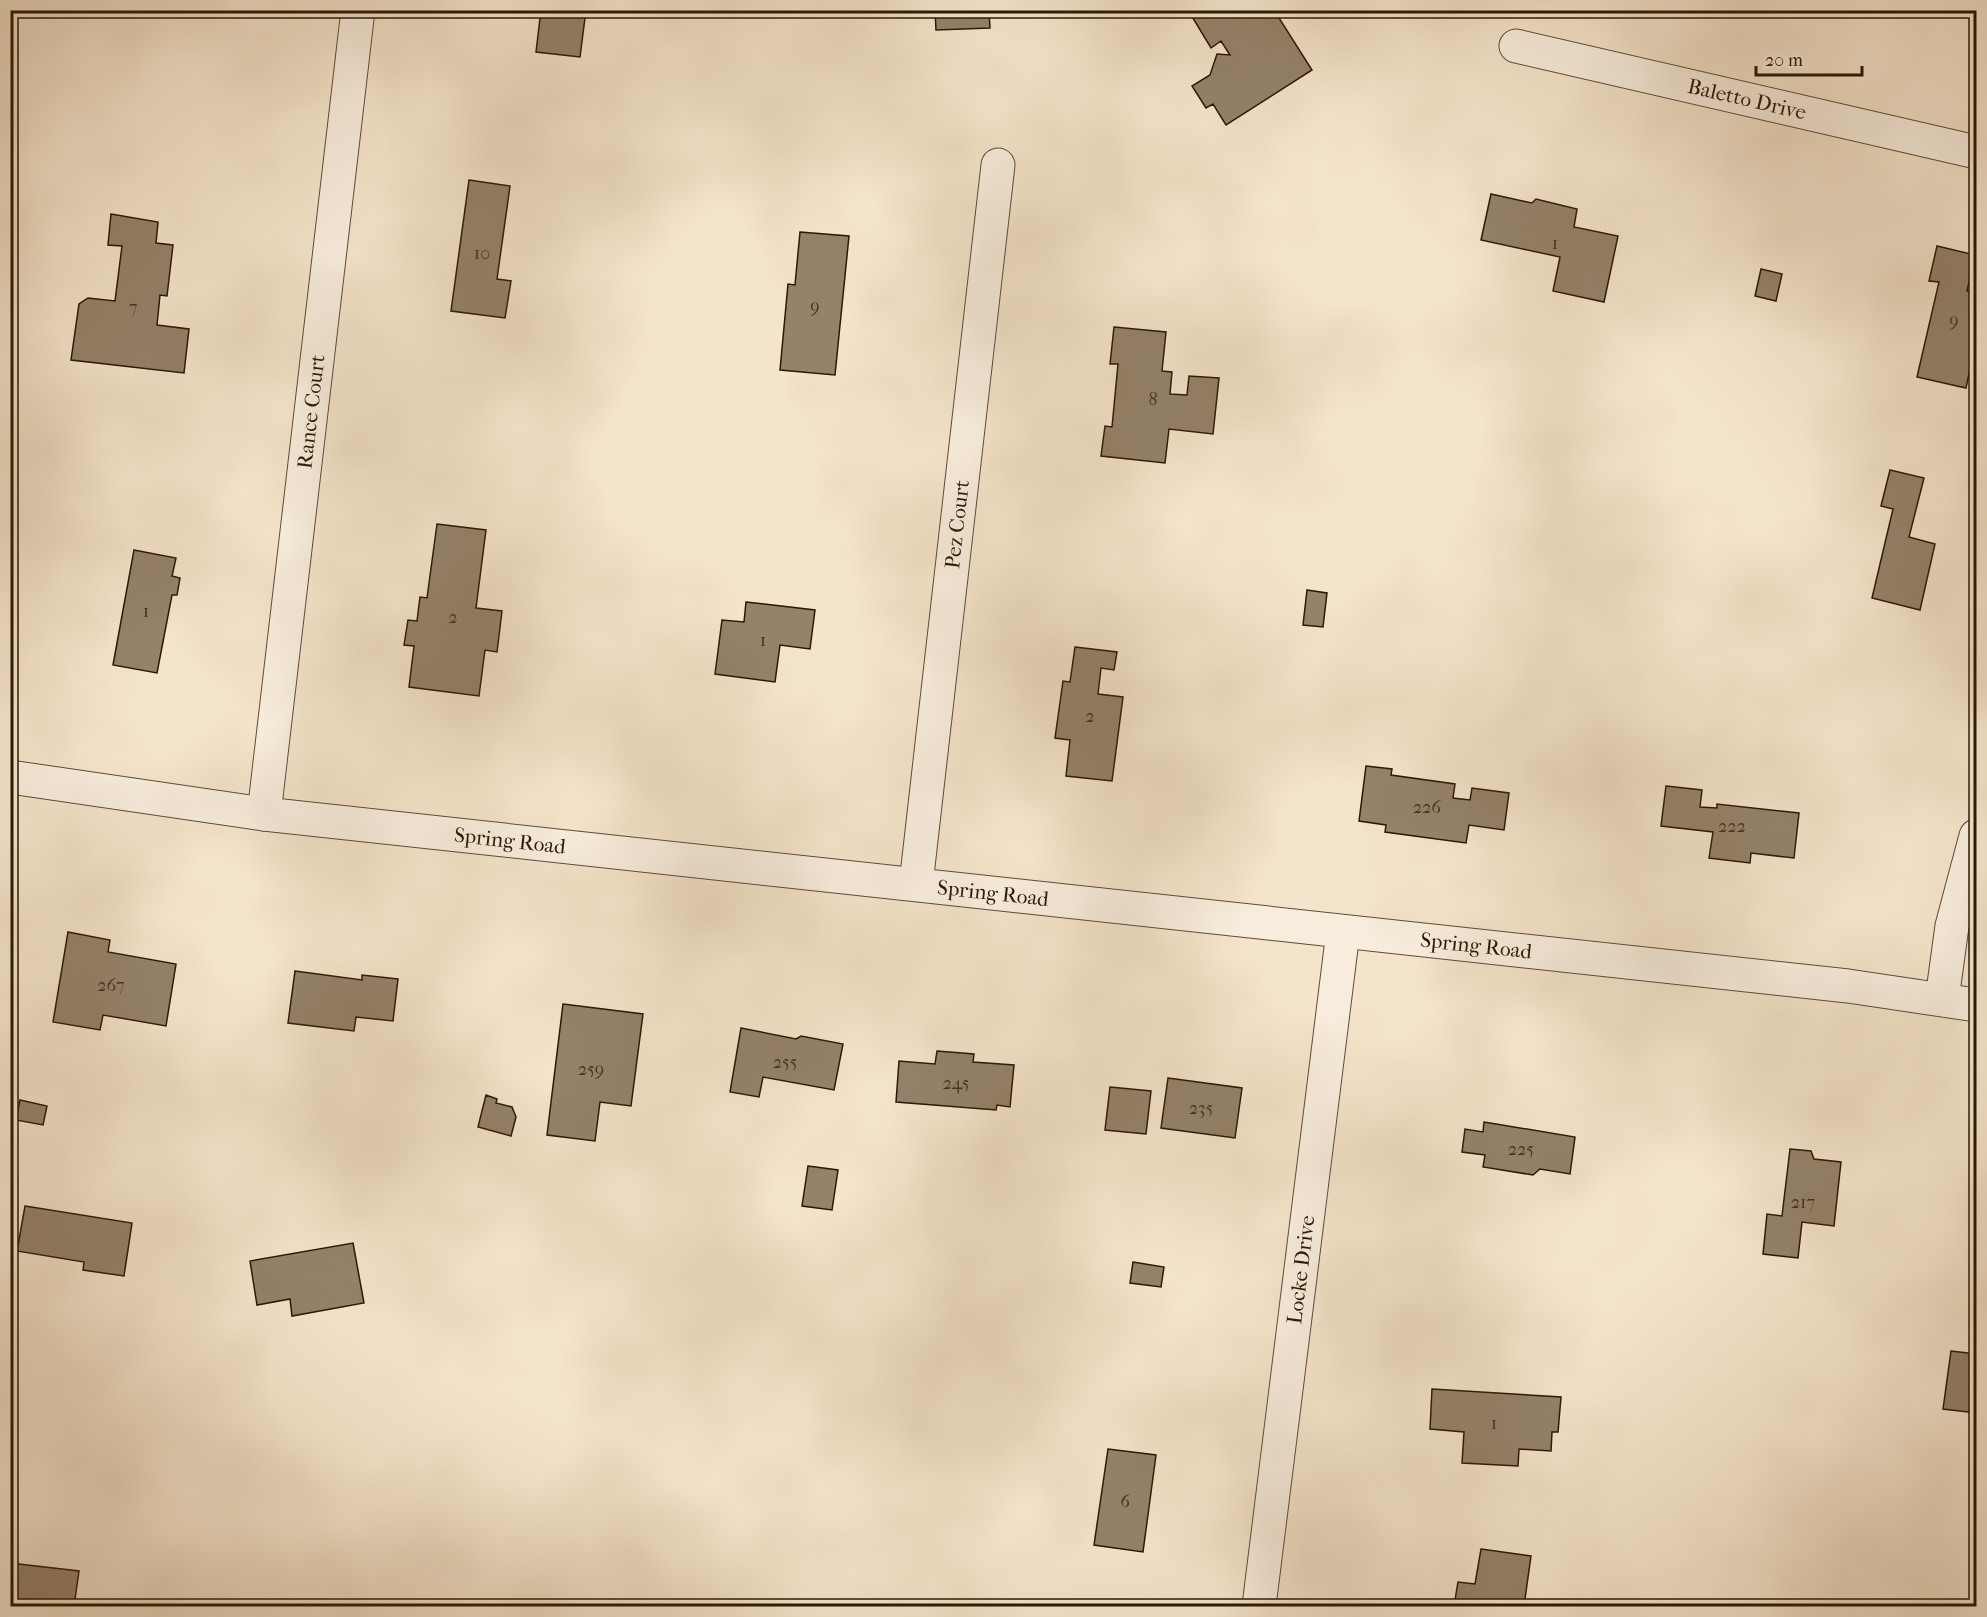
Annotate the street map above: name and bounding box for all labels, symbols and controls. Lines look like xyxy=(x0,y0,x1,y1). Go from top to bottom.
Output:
scale bar xyxy=(1756,39,1862,77)
text: 20 m xyxy=(1765,50,1803,71)
street label: Baletto Drive xyxy=(1685,74,1809,124)
house number: 1 xyxy=(1552,233,1558,254)
house number: 10 xyxy=(474,243,490,264)
house number: 9 xyxy=(810,296,820,317)
house number: 7 xyxy=(129,297,138,318)
house number: 9 xyxy=(1949,310,1959,331)
street label: Rance Court xyxy=(292,353,330,470)
house number: 8 xyxy=(1148,389,1158,410)
street label: Pez Court xyxy=(940,478,974,570)
house number: 1 xyxy=(143,601,149,622)
house number: 2 xyxy=(448,607,458,628)
house number: 1 xyxy=(760,630,766,651)
house number: 2 xyxy=(1085,706,1095,727)
house number: 226 xyxy=(1413,797,1441,818)
house number: 222 xyxy=(1718,816,1746,837)
street label: Spring Road xyxy=(453,823,567,859)
street label: Spring Road xyxy=(936,875,1051,911)
street label: Spring Road xyxy=(1419,928,1534,964)
house number: 267 xyxy=(97,975,125,996)
house number: 255 xyxy=(773,1052,798,1073)
house number: 259 xyxy=(578,1059,604,1080)
house number: 245 xyxy=(942,1073,970,1094)
house number: 235 xyxy=(1189,1098,1213,1119)
house number: 225 xyxy=(1508,1139,1534,1160)
house number: 217 xyxy=(1791,1192,1815,1213)
street label: Locke Drive xyxy=(1282,1214,1320,1325)
house number: 1 xyxy=(1491,1413,1497,1434)
house number: 6 xyxy=(1120,1491,1130,1512)

